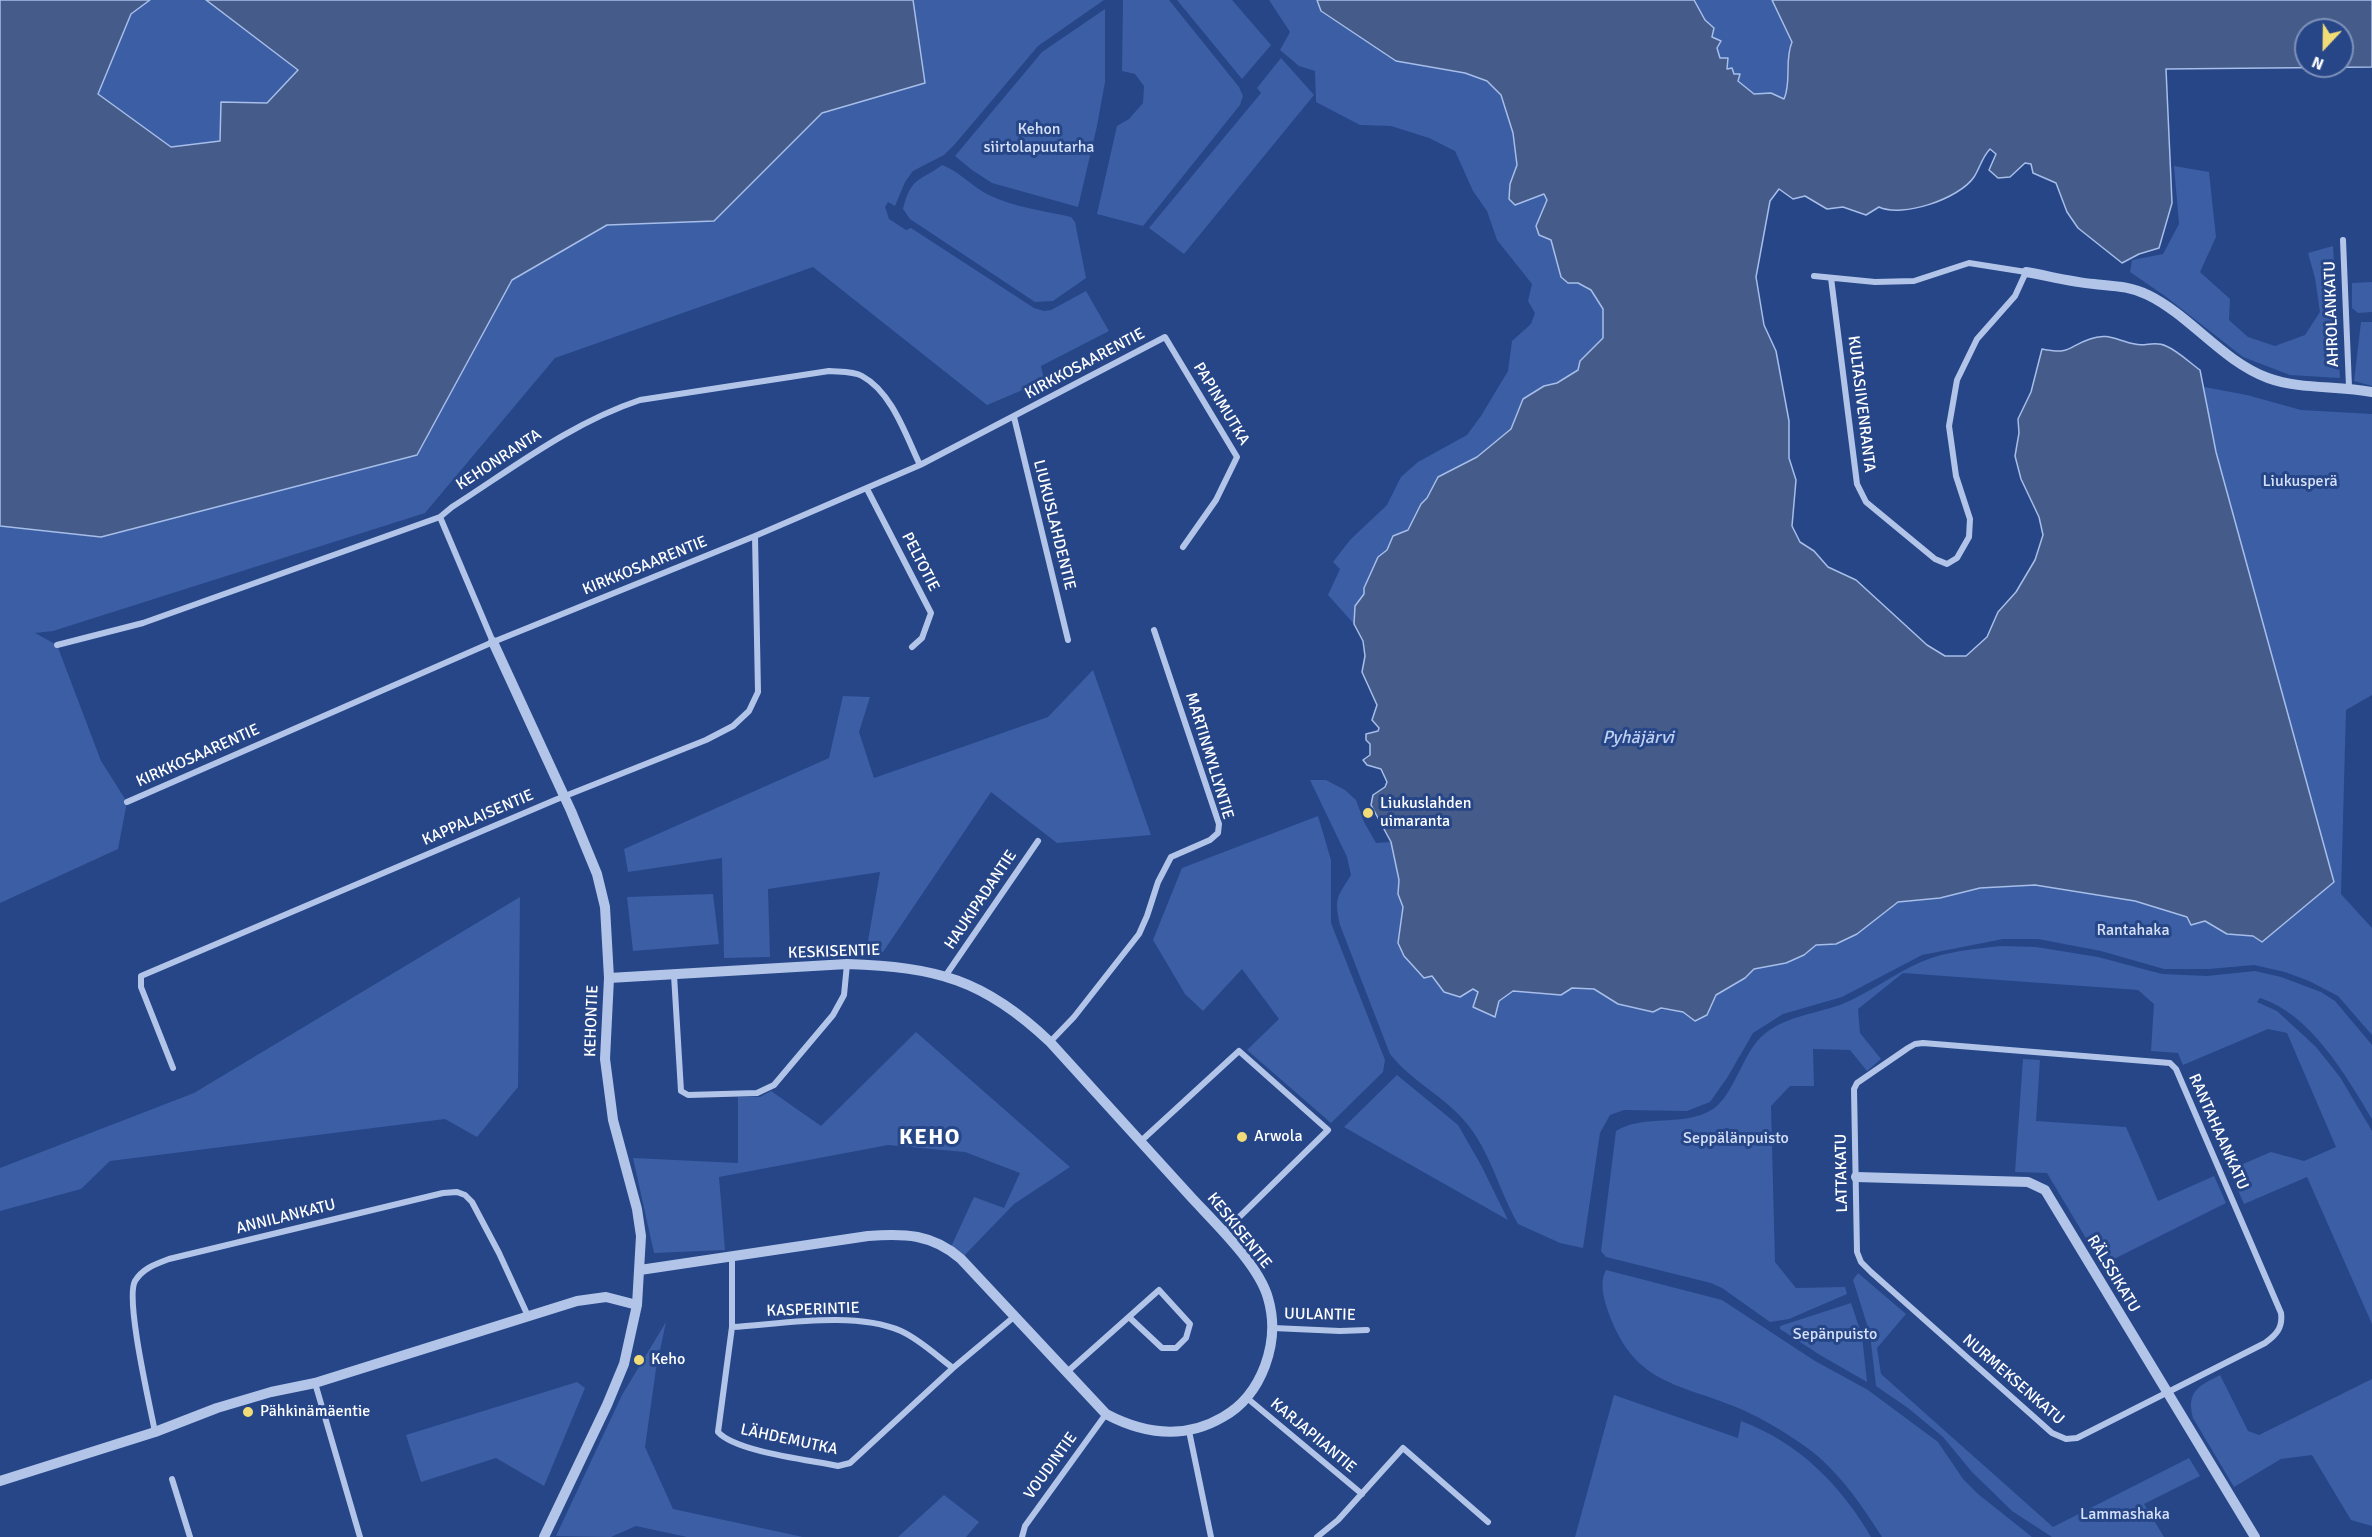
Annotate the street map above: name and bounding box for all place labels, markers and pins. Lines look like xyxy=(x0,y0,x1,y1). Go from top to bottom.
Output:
place label: Liukuslahden uimaranta xyxy=(1380,794,1471,832)
marker: Liukuslahden uimaranta xyxy=(1361,806,1375,820)
place label: Arwola xyxy=(1254,1127,1303,1147)
marker: Arwola xyxy=(1235,1130,1249,1144)
place label: Keho xyxy=(651,1350,685,1370)
marker: Keho xyxy=(632,1353,646,1367)
place label: Pähkinämäentie xyxy=(260,1402,370,1422)
marker: Pähkinämäentie xyxy=(241,1405,255,1419)

